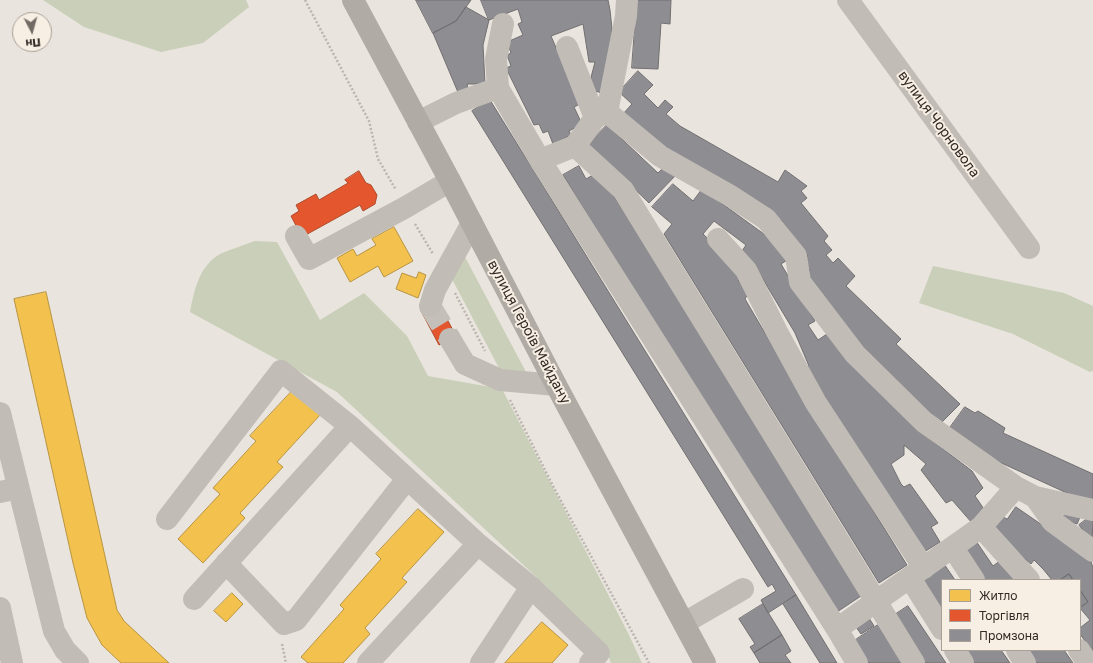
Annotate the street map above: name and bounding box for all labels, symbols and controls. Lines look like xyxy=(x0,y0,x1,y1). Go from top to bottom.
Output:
north arrow xyxy=(12,12,52,52)
text: Пн xyxy=(25,36,41,51)
street label: вулиця Чорновола xyxy=(895,67,983,181)
street label: вулиця Героїв Майдану xyxy=(484,257,574,407)
legend xyxy=(941,579,1081,651)
text: Житло xyxy=(979,588,1017,603)
text: Торгівля xyxy=(979,608,1029,623)
text: Промзона xyxy=(979,628,1039,643)

